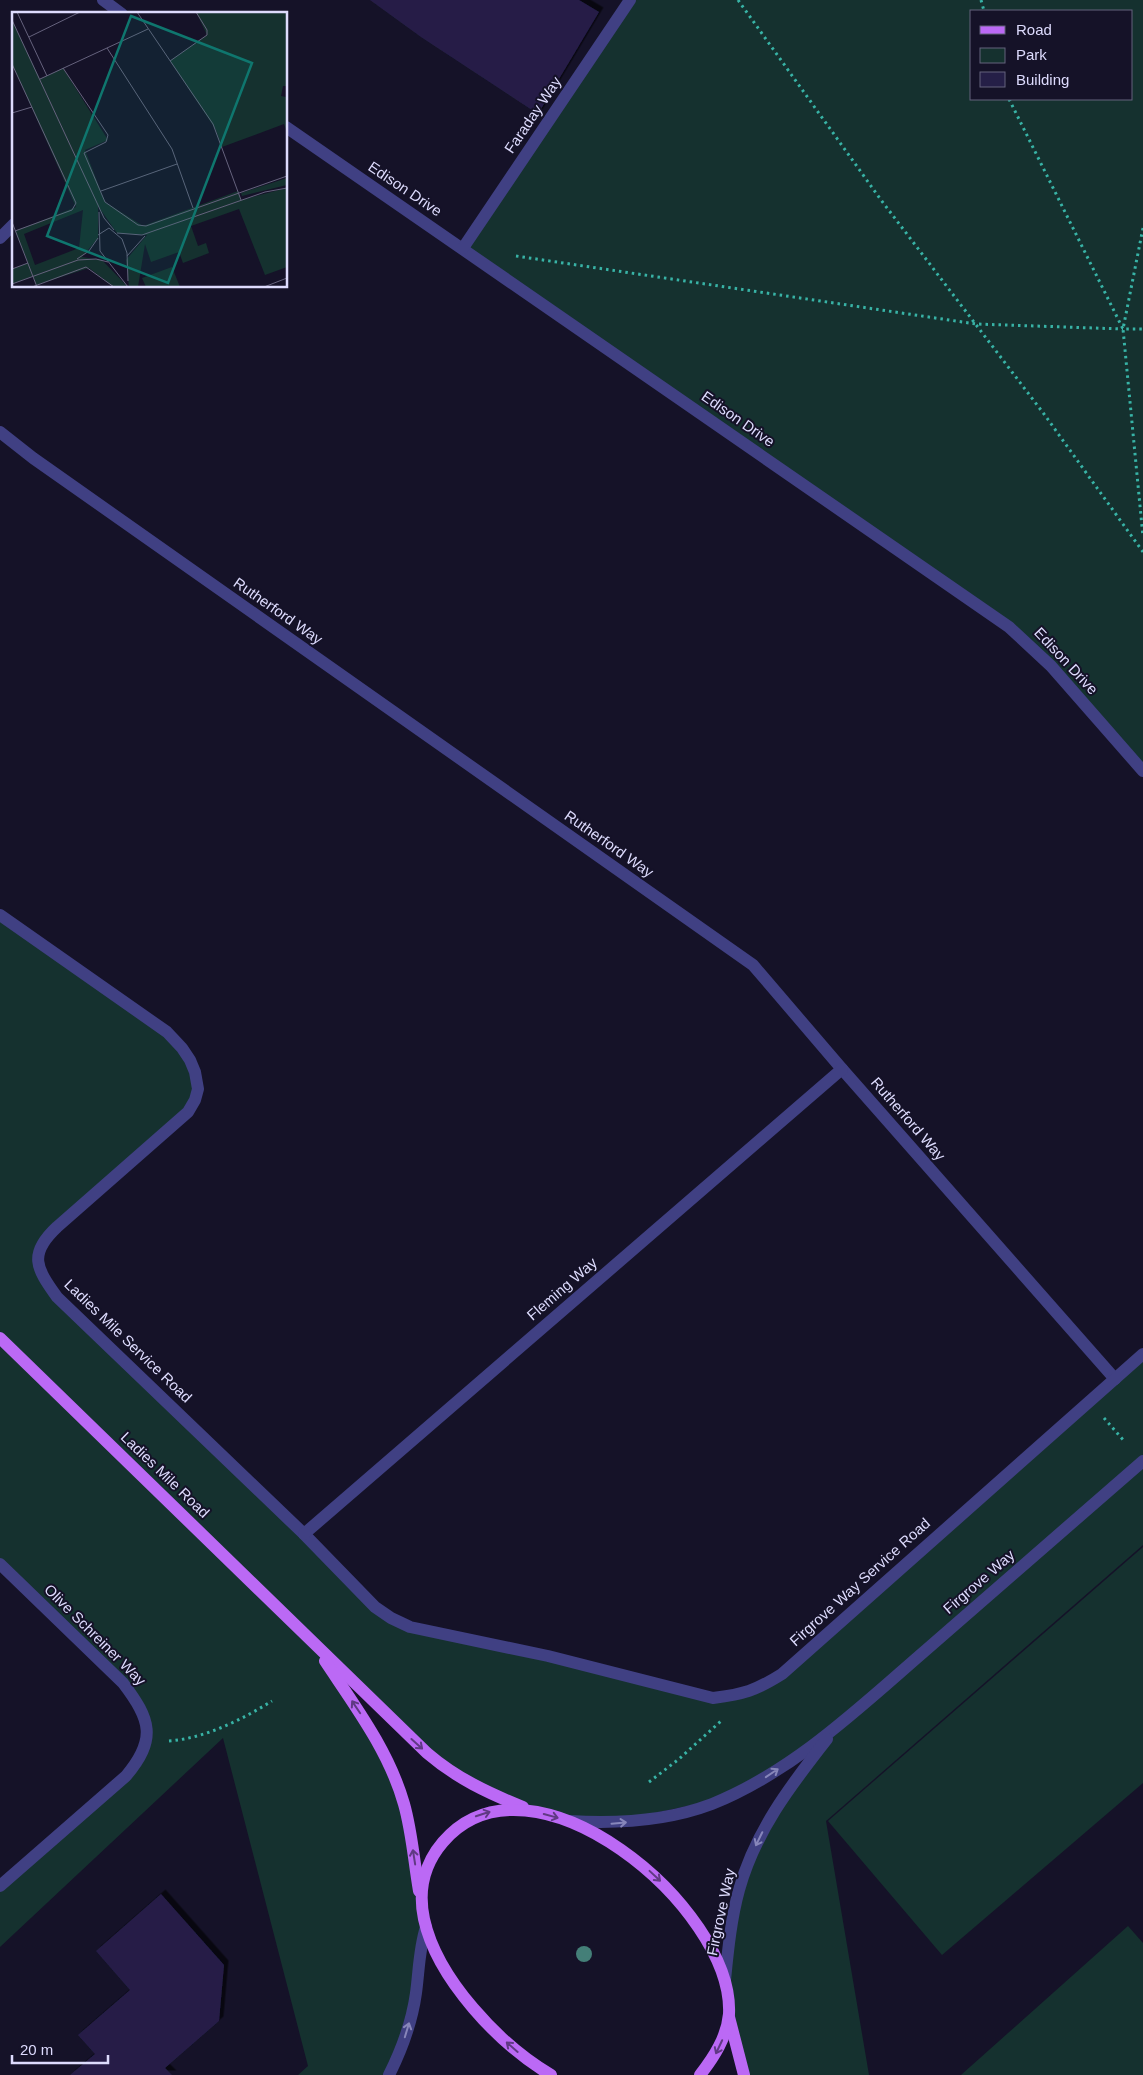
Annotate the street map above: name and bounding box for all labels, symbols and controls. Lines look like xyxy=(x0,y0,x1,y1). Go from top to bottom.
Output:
legend xyxy=(970,10,1133,100)
inset map xyxy=(12,12,288,288)
text: Road xyxy=(1016,21,1052,38)
text: Park xyxy=(1016,46,1047,63)
text: Building xyxy=(1016,71,1069,88)
street label: Faraday Way xyxy=(501,73,565,156)
street label: Edison Drive xyxy=(365,158,445,219)
street label: Edison Drive xyxy=(699,387,778,450)
street label: Rutherford Way xyxy=(231,574,326,648)
street label: Edison Drive xyxy=(1031,624,1102,698)
street label: Rutherford Way xyxy=(562,807,657,881)
street label: Rutherford Way xyxy=(868,1074,949,1164)
street label: Fleming Way xyxy=(523,1253,600,1324)
street label: Ladies Mile Service Road xyxy=(61,1275,195,1406)
street label: Ladies Mile Road xyxy=(118,1428,213,1521)
street label: Firgrove Way Service Road xyxy=(786,1514,933,1649)
street label: Firgrove Way xyxy=(940,1546,1018,1617)
street label: Olive Schreiner Way xyxy=(41,1580,150,1689)
one-way arrow xyxy=(351,1700,361,1714)
one-way arrow xyxy=(411,1738,424,1750)
one-way arrow xyxy=(764,1768,778,1778)
one-way arrow xyxy=(475,1809,491,1819)
one-way arrow xyxy=(543,1811,559,1821)
one-way arrow xyxy=(611,1818,627,1827)
one-way arrow xyxy=(753,1831,763,1846)
one-way arrow xyxy=(408,1849,418,1865)
street label: Firgrove Way xyxy=(703,1866,738,1957)
one-way arrow xyxy=(648,1870,661,1882)
one-way arrow xyxy=(403,2022,413,2038)
scale bar xyxy=(12,2032,109,2064)
one-way arrow xyxy=(713,2039,723,2054)
text: 20 m xyxy=(20,2041,53,2058)
one-way arrow xyxy=(505,2041,518,2052)

